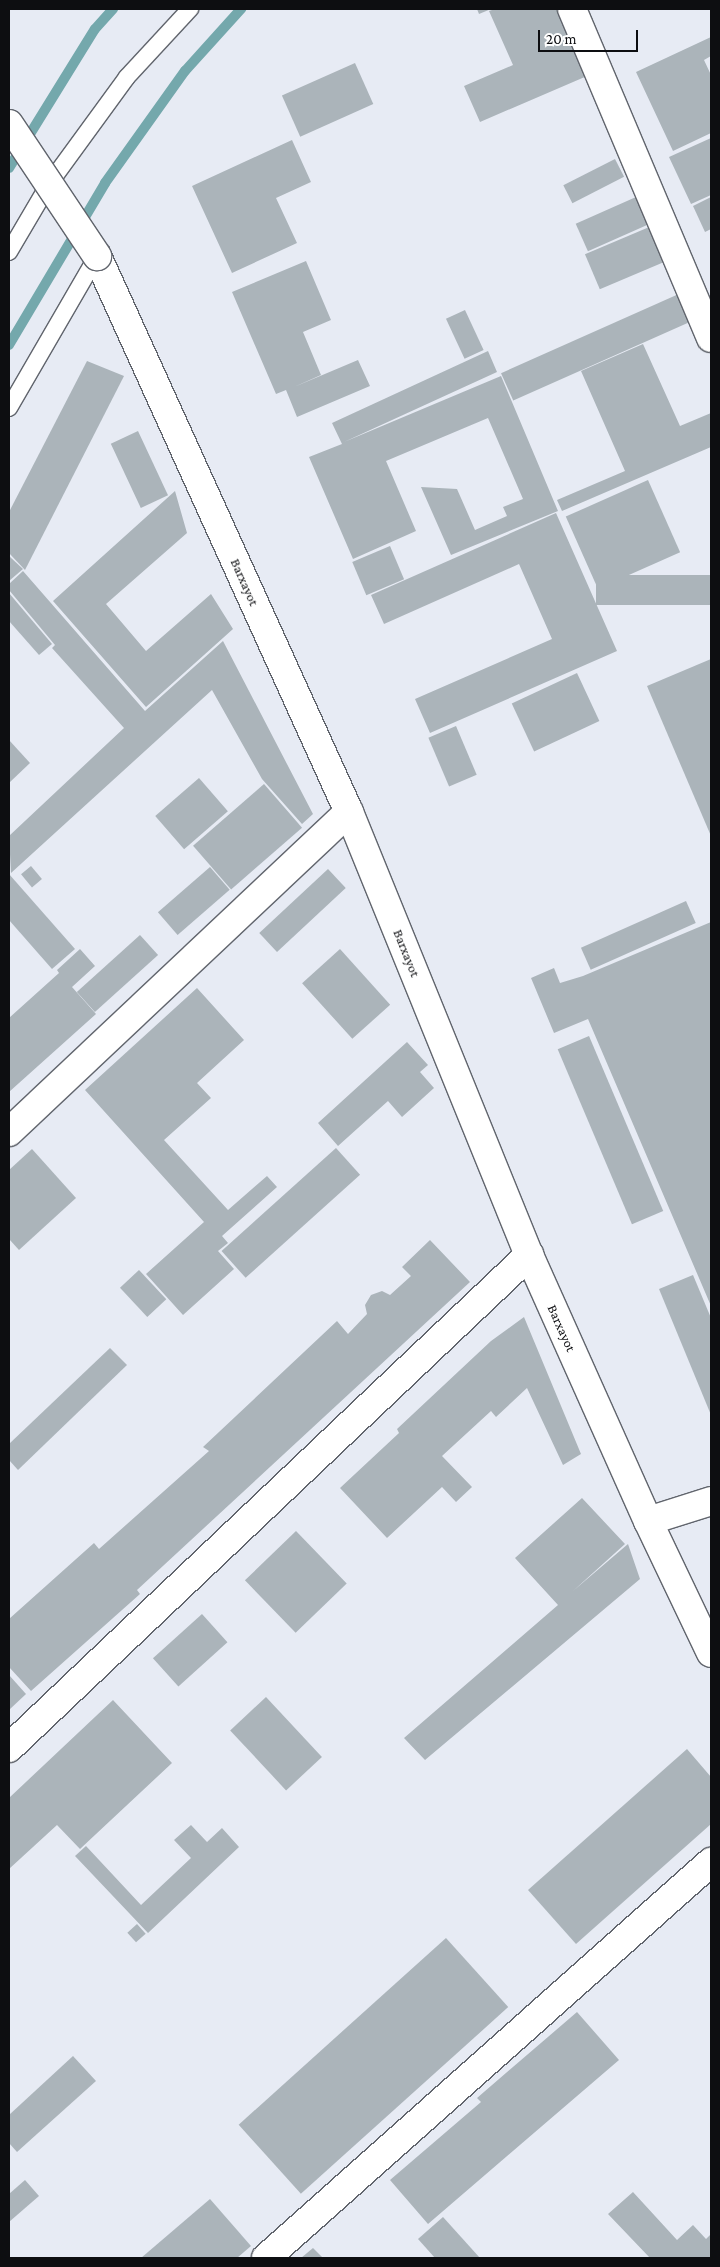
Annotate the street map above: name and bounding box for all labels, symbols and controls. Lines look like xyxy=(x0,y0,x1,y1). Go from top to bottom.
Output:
scale bar xyxy=(540,20,640,52)
text: 20 m xyxy=(546,31,577,47)
street label: Barxayot xyxy=(227,556,263,608)
street label: Barxayot xyxy=(390,927,424,979)
street label: Barxayot xyxy=(544,1302,580,1354)

